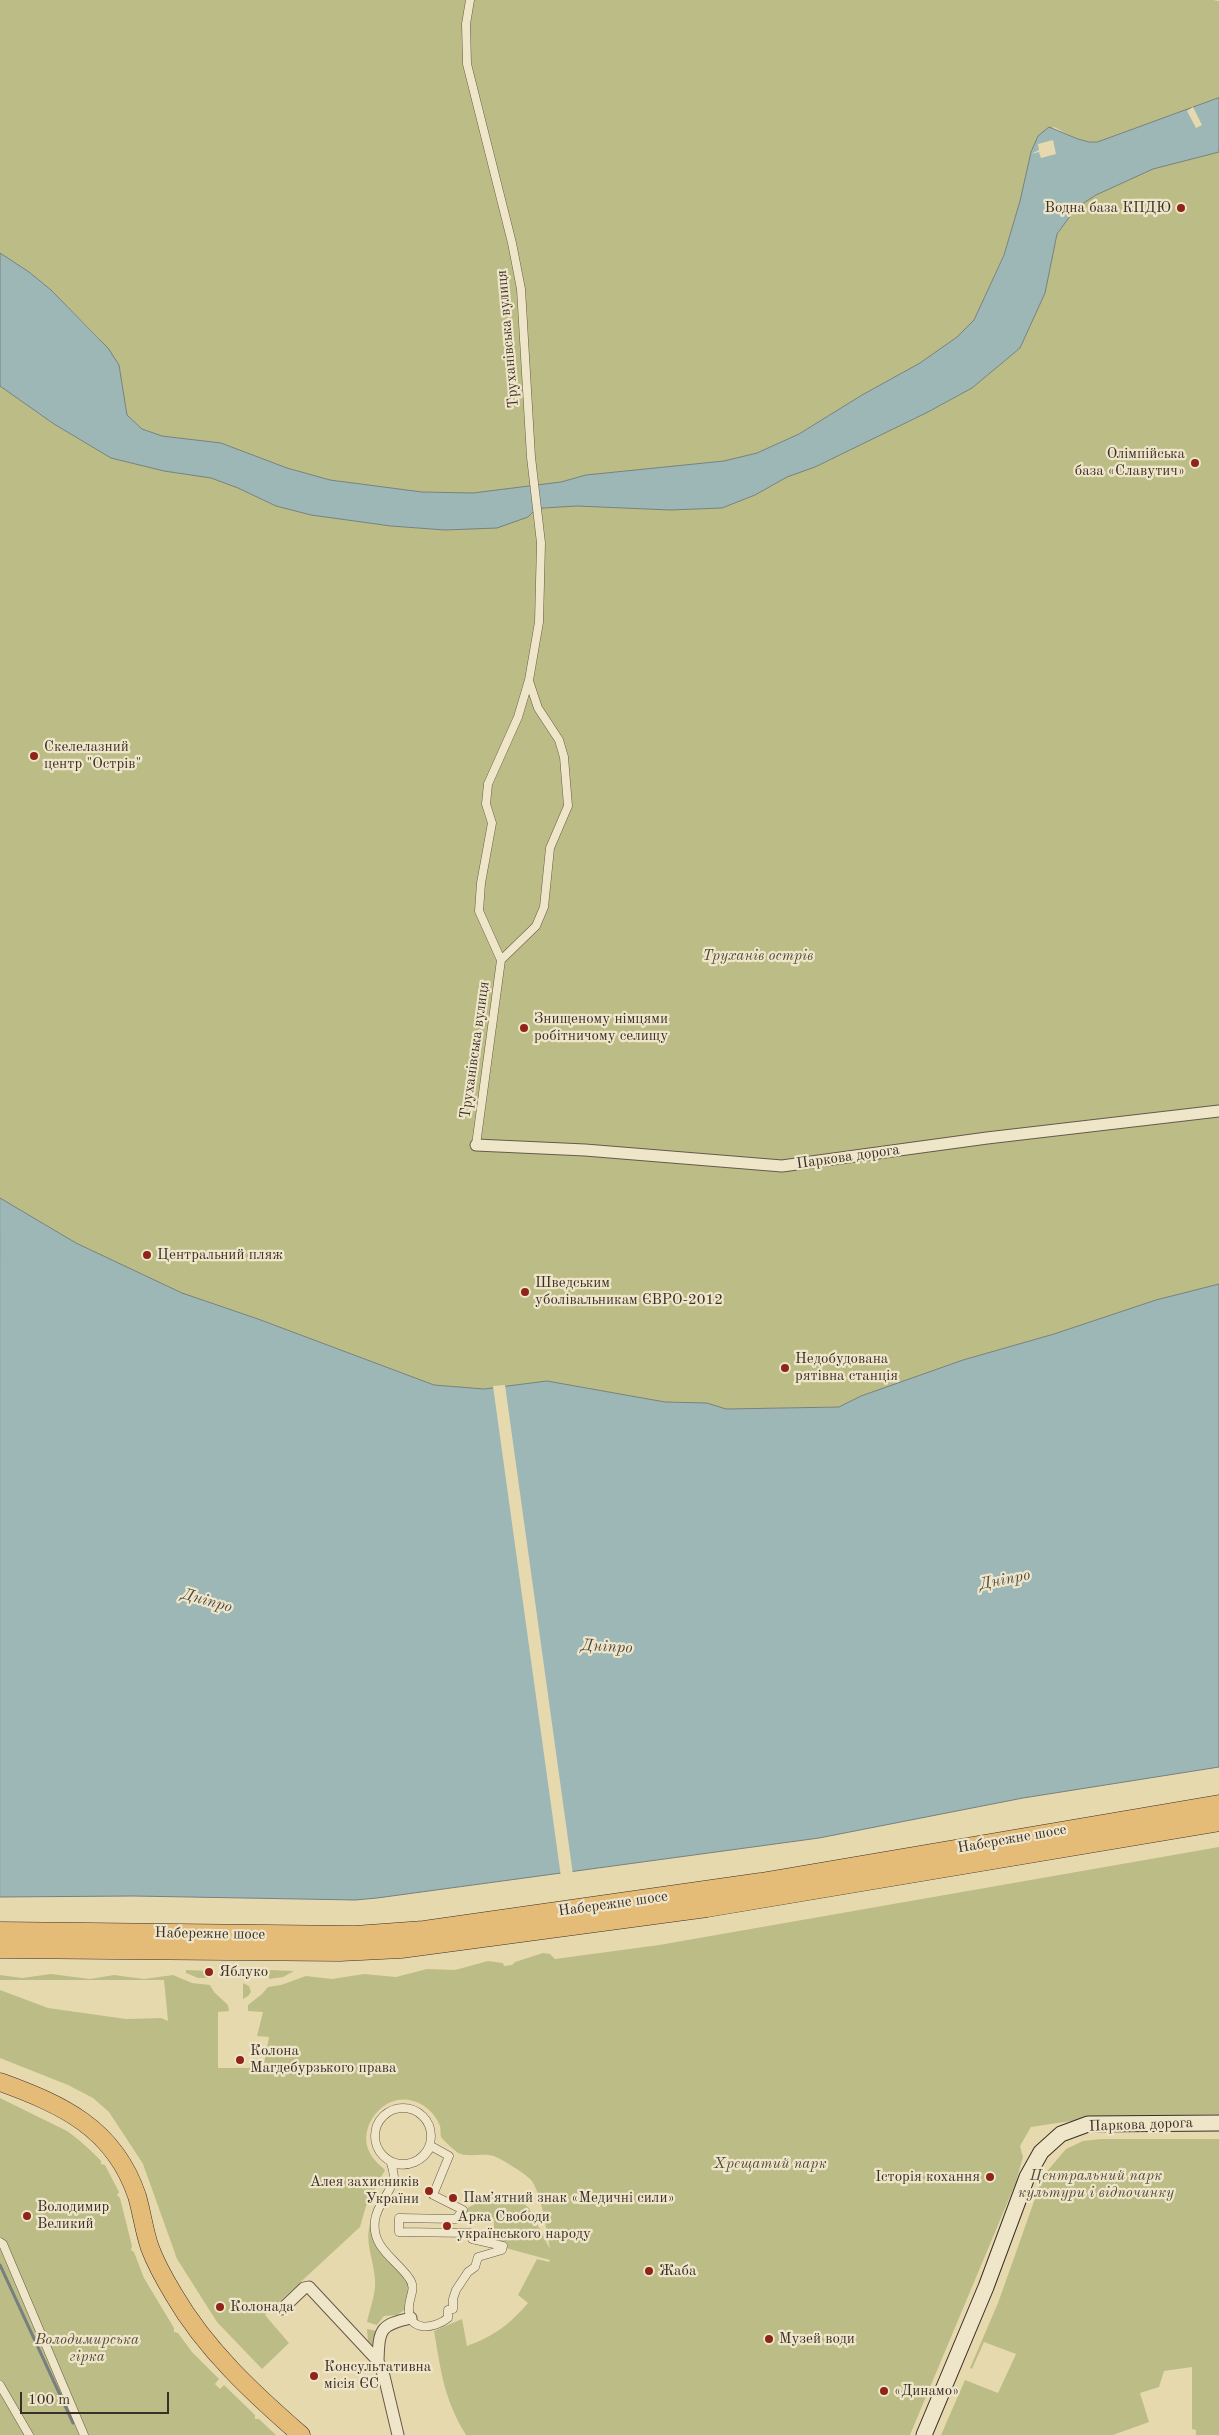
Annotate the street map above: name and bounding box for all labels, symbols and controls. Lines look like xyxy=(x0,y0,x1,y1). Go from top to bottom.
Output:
place label: Водна база КПДЮ xyxy=(1045,199,1171,217)
marker: Водна база КПДЮ xyxy=(1175,202,1187,214)
street label: Труханівська вулиця xyxy=(493,269,523,409)
place label: Олімпійська база «Славутич» xyxy=(1075,445,1185,480)
marker: Олімпійська база «Славутич» xyxy=(1189,457,1201,469)
place label: Скелелазний центр "Острів" xyxy=(44,738,141,773)
marker: Скелелазний центр "Острів" xyxy=(28,750,40,762)
park label: Труханів острів xyxy=(703,947,813,965)
street label: Труханівська вулиця xyxy=(456,980,494,1120)
place label: Знищеному німцями робітничому селищу xyxy=(534,1010,668,1045)
marker: Знищеному німцями робітничому селищу xyxy=(518,1022,530,1034)
street label: Паркова дорога xyxy=(795,1141,901,1173)
place label: Центральний пляж xyxy=(157,1246,283,1264)
marker: Центральний пляж xyxy=(141,1249,153,1261)
place label: Шведським уболівальникам ЄВРО-2012 xyxy=(535,1274,723,1309)
marker: Шведським уболівальникам ЄВРО-2012 xyxy=(519,1286,531,1298)
place label: Недобудована рятівна станція xyxy=(795,1350,898,1385)
marker: Недобудована рятівна станція xyxy=(779,1362,791,1374)
water label: Дніпро xyxy=(978,1566,1032,1594)
water label: Дніпро xyxy=(180,1585,234,1617)
water label: Дніпро xyxy=(581,1636,633,1658)
street label: Набережне шосе xyxy=(956,1821,1068,1857)
street label: Набережне шосе xyxy=(557,1887,669,1921)
street label: Набережне шосе xyxy=(155,1924,265,1944)
place label: Яблуко xyxy=(219,1963,268,1981)
marker: Яблуко xyxy=(203,1966,215,1978)
place label: Колона Магдебурзького права xyxy=(250,2042,396,2077)
marker: Колона Магдебурзького права xyxy=(234,2054,246,2066)
street label: Паркова дорога xyxy=(1089,2114,1193,2136)
park label: Хрещатий парк xyxy=(713,2155,827,2173)
park label: Центральний парк культури і відпочинку xyxy=(1018,2167,1174,2202)
place label: Історія кохання xyxy=(875,2168,980,2186)
marker: Історія кохання xyxy=(984,2171,996,2183)
place label: Алея захисників України xyxy=(310,2173,419,2208)
marker: Алея захисників України xyxy=(423,2185,435,2197)
place label: Памʼятний знак «Медичні сили» xyxy=(463,2189,675,2207)
marker: Памʼятний знак «Медичні сили» xyxy=(447,2192,459,2204)
place label: Володимир Великий xyxy=(37,2198,109,2233)
place label: Арка Свободи українського народу xyxy=(457,2208,591,2243)
marker: Володимир Великий xyxy=(21,2210,33,2222)
marker: Арка Свободи українського народу xyxy=(441,2220,453,2232)
place label: Жаба xyxy=(659,2262,696,2280)
marker: Жаба xyxy=(643,2265,655,2277)
place label: Колонада xyxy=(230,2298,294,2316)
marker: Колонада xyxy=(214,2301,226,2313)
place label: Музей води xyxy=(779,2330,855,2348)
park label: Володимирська гірка xyxy=(35,2331,139,2366)
marker: Музей води xyxy=(763,2333,775,2345)
place label: Консультативна місія ЄС xyxy=(324,2358,431,2393)
marker: Консультативна місія ЄС xyxy=(308,2370,320,2382)
scale bar xyxy=(22,2382,171,2414)
place label: «Динамо» xyxy=(894,2382,959,2400)
marker: «Динамо» xyxy=(878,2385,890,2397)
text: 100 m xyxy=(28,2393,70,2408)

